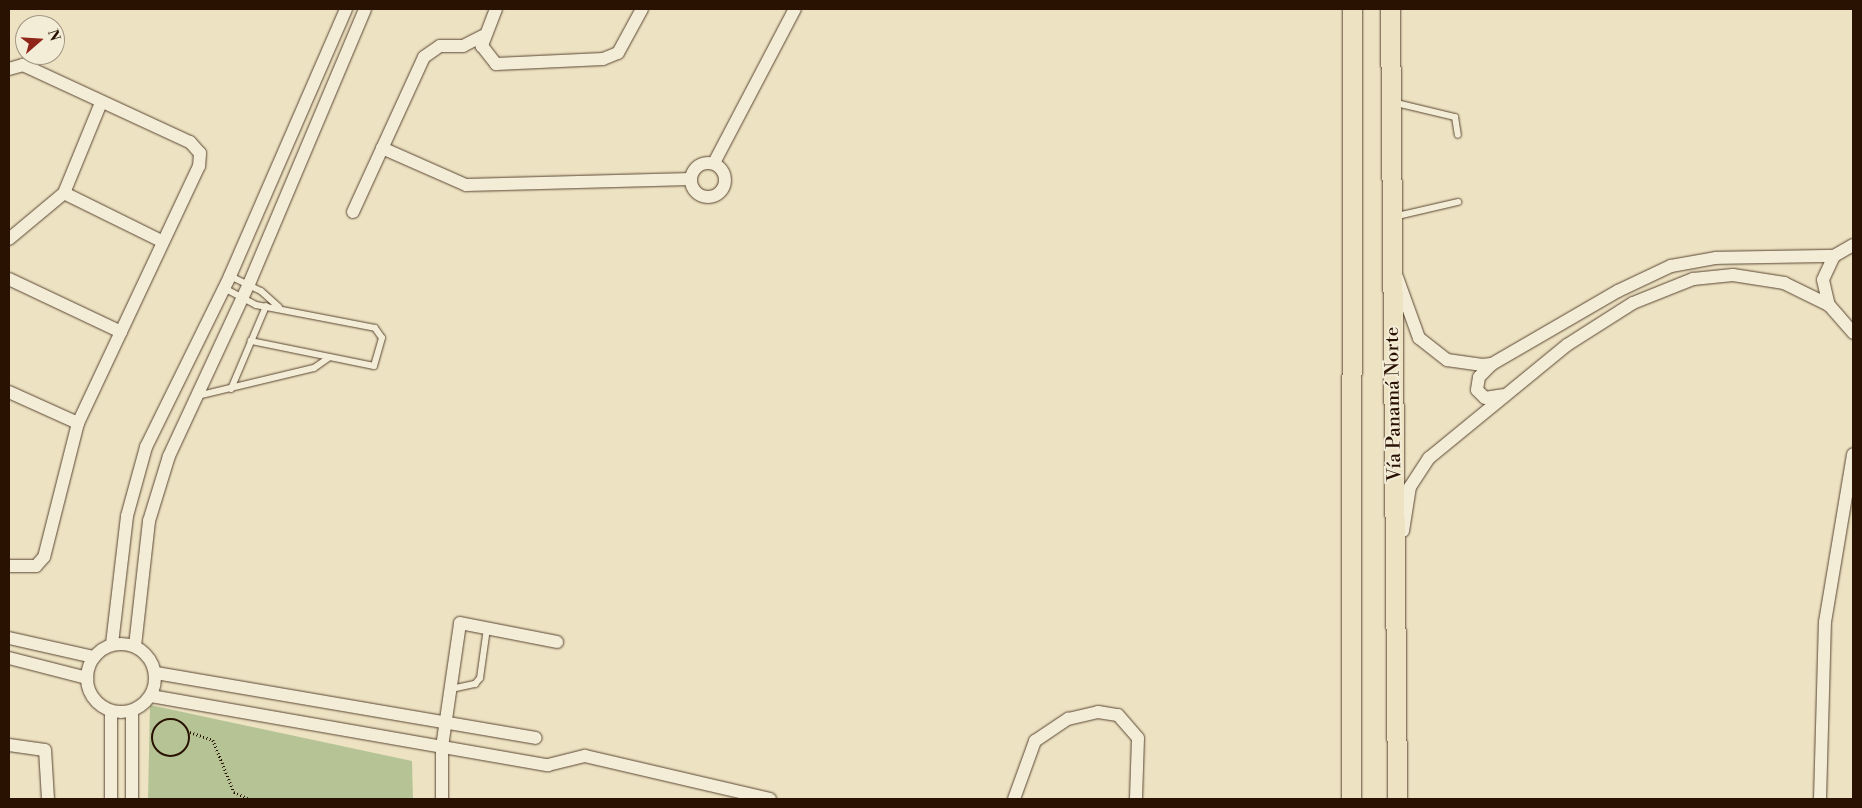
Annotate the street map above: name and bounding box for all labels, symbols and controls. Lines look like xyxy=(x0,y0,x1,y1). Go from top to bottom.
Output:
north arrow xyxy=(15,15,65,65)
text: N xyxy=(43,27,64,44)
street label: Vía Panamá Norte xyxy=(1381,327,1407,481)

